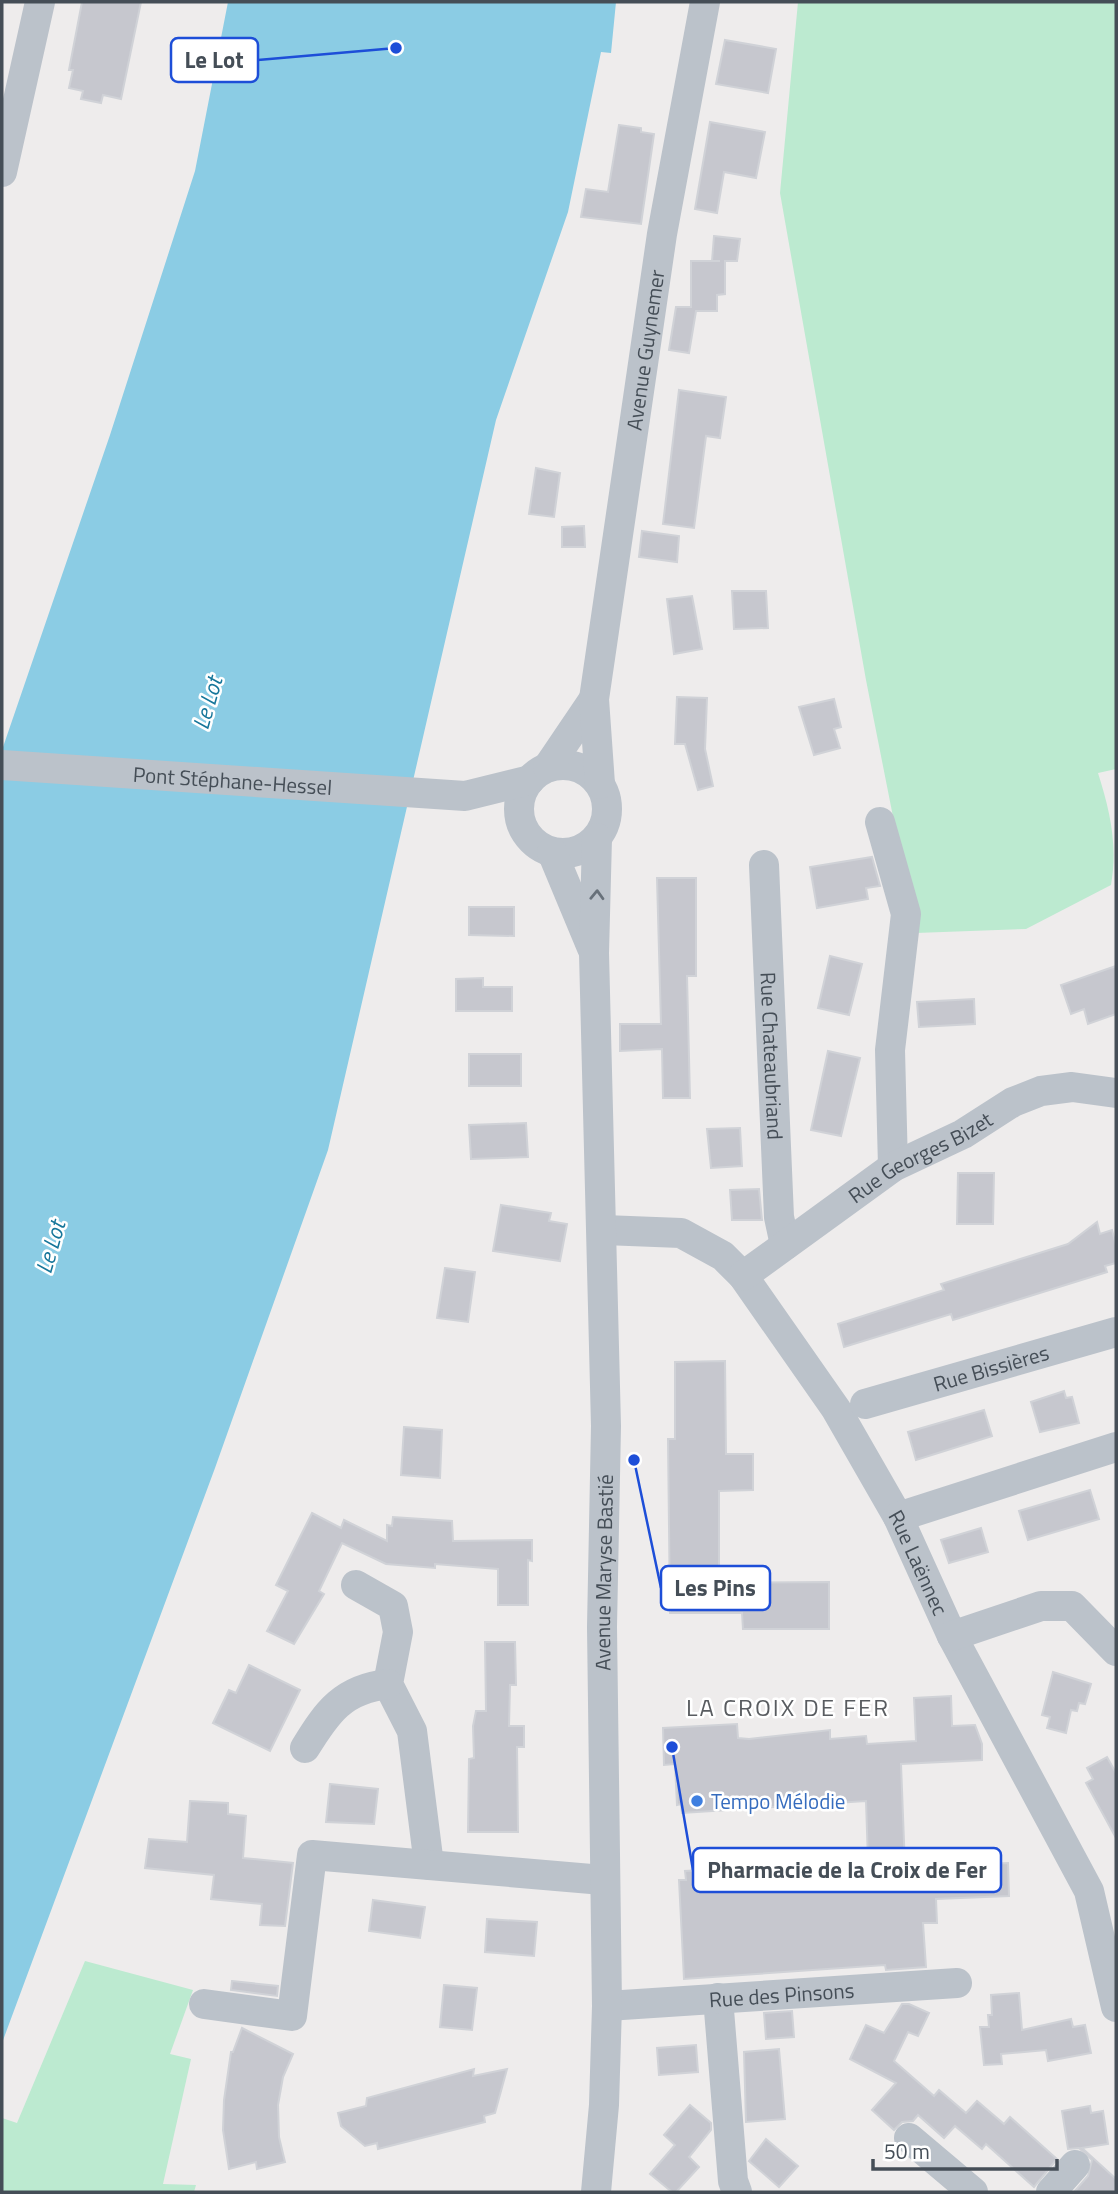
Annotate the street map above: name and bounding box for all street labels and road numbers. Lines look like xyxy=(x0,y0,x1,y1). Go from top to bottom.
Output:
street label: Avenue Guynemer xyxy=(618,267,673,432)
street label: Pont Stéphane-Hessel xyxy=(132,758,333,803)
street label: Rue Chateaubriand xyxy=(753,971,792,1140)
street label: Rue Georges Bizet xyxy=(841,1103,999,1211)
street label: Rue Bissières xyxy=(929,1336,1053,1400)
street label: Avenue Maryse Bastié xyxy=(586,1474,621,1671)
street label: Rue Laënnec xyxy=(881,1503,957,1620)
street label: Rue des Pinsons xyxy=(708,1974,855,2015)

